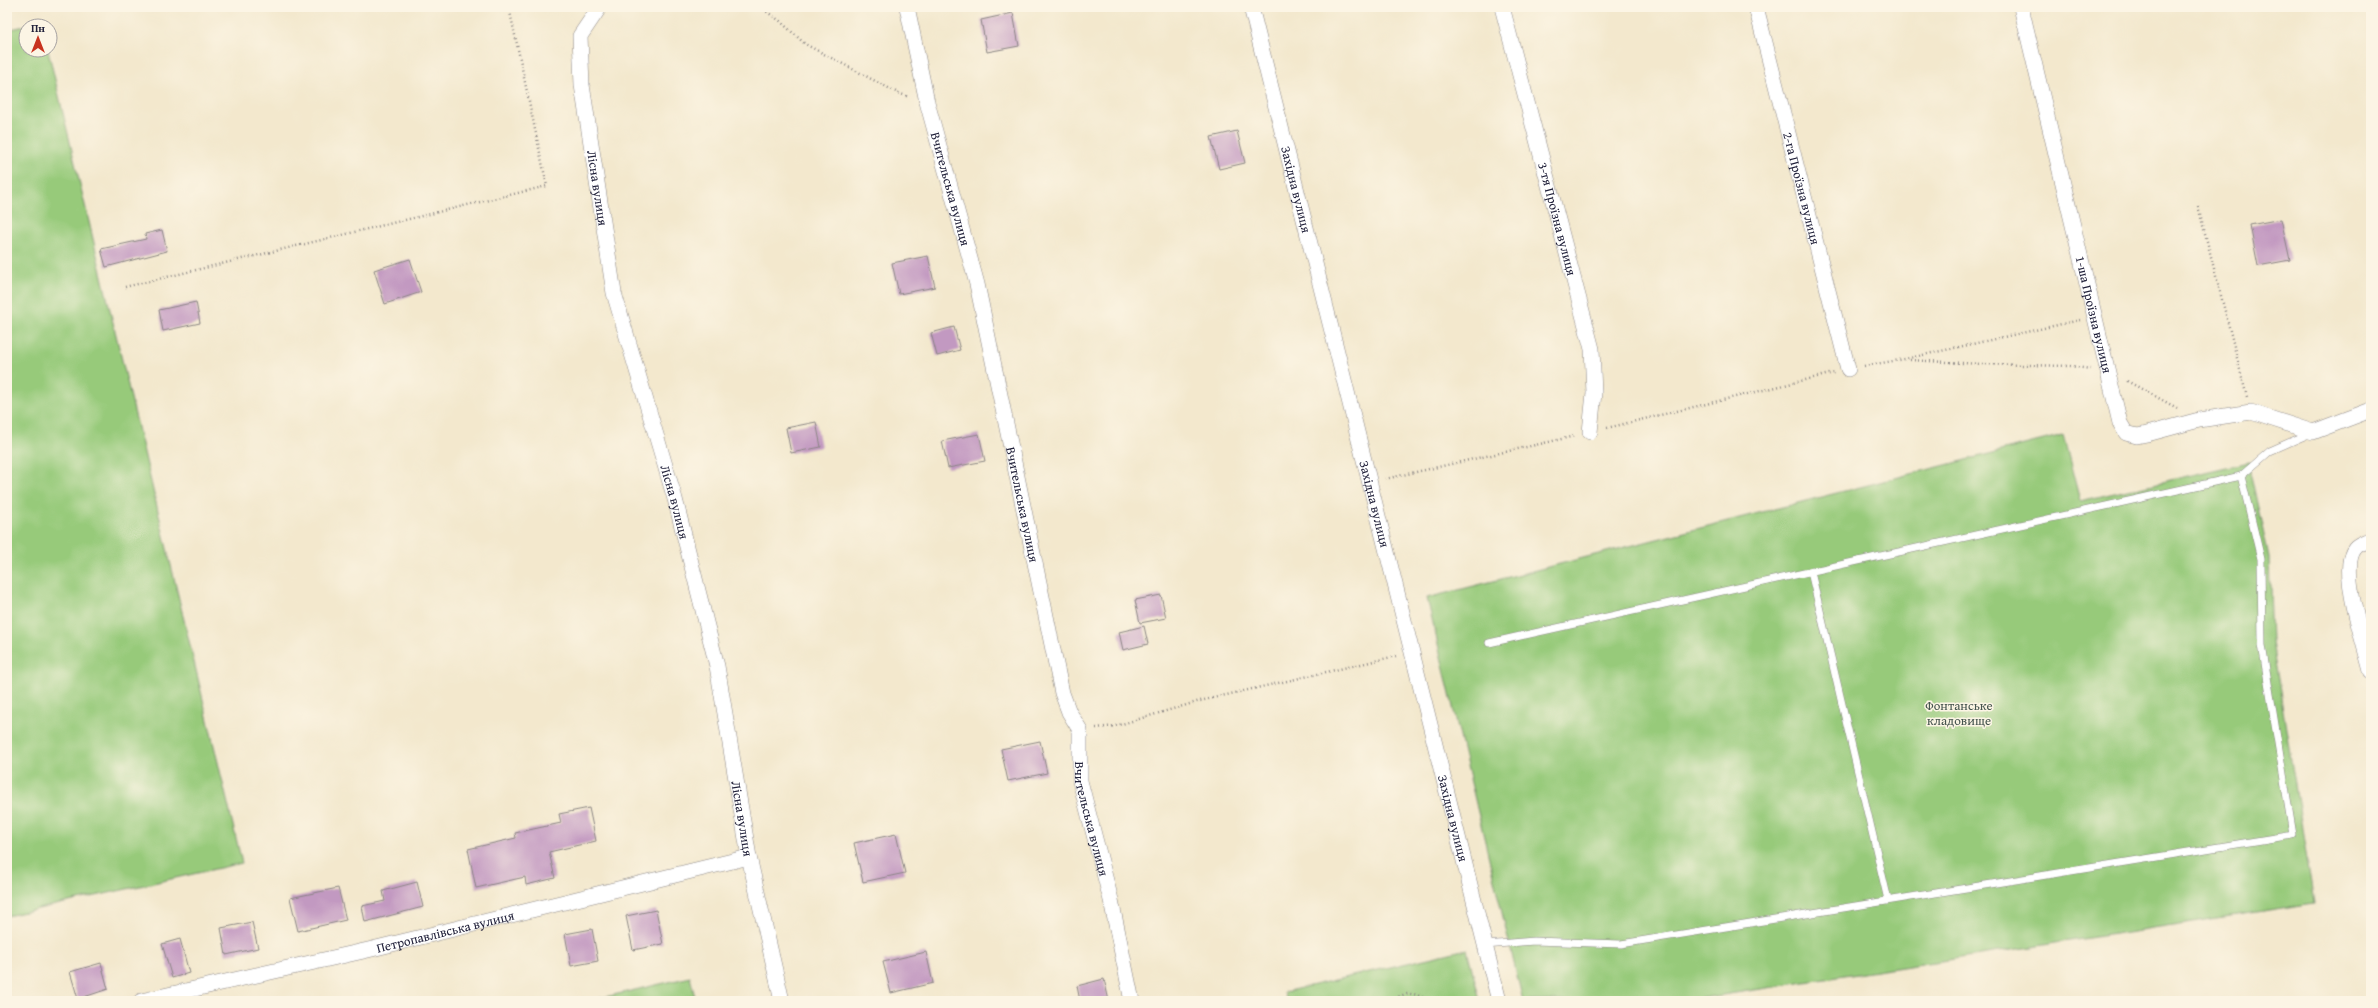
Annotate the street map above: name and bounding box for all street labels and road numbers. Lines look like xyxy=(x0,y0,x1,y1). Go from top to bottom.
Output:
street label: Вчительська вулиця xyxy=(926,130,976,248)
street label: 2-га Проїзна вулиця xyxy=(1779,130,1826,247)
street label: Західна вулиця xyxy=(1277,144,1317,235)
street label: Лісна вулиця xyxy=(583,149,613,227)
street label: 3-тя Проїзна вулиця xyxy=(1534,160,1582,278)
street label: 1-ша Проїзна вулиця xyxy=(2071,254,2117,375)
street label: Вчительська вулиця xyxy=(1002,445,1044,564)
street label: Західна вулиця xyxy=(1355,458,1395,550)
street label: Лісна вулиця xyxy=(656,462,694,541)
street label: Вчительська вулиця xyxy=(1071,761,1114,878)
street label: Західна вулиця xyxy=(1433,773,1473,864)
street label: Лісна вулиця xyxy=(727,779,758,858)
street label: Петропавлівська вулиця xyxy=(374,905,516,957)

